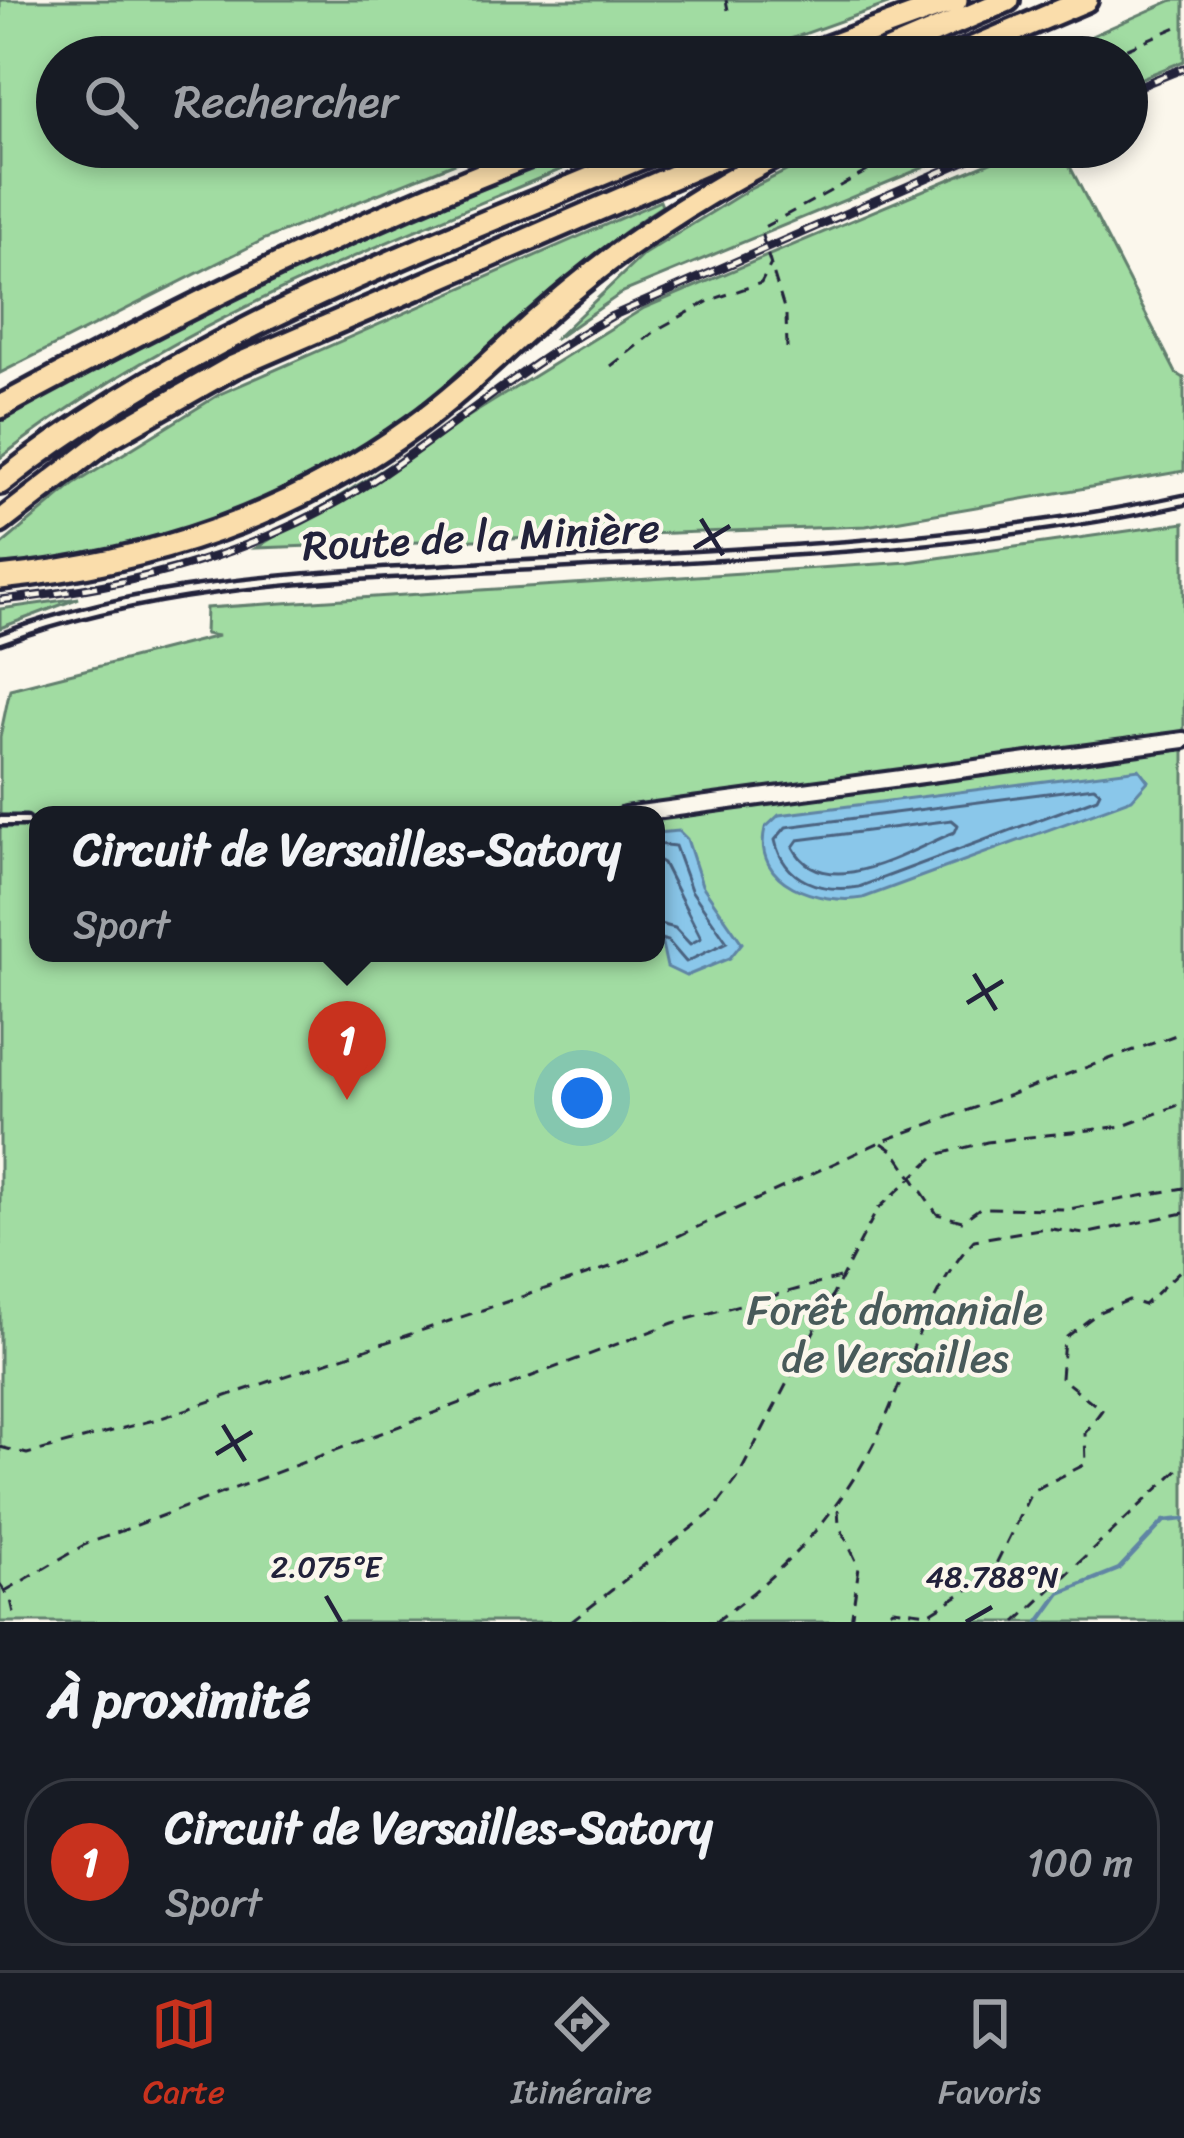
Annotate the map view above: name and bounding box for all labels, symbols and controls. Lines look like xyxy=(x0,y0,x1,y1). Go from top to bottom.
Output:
search box xyxy=(36,36,1148,168)
text: Rechercher xyxy=(174,62,398,142)
icon: search xyxy=(78,69,144,135)
street label: Route de la Minière xyxy=(300,491,662,583)
popup xyxy=(29,806,665,962)
text: Circuit de Versailles-Satory xyxy=(73,810,621,890)
text: Sport xyxy=(73,890,170,959)
pin: 1 xyxy=(308,1001,386,1100)
your location xyxy=(552,1068,612,1128)
park label: Forêt domaniale de Versailles xyxy=(747,1273,1043,1395)
text: 2.075°E xyxy=(271,1540,383,1594)
text: 48.788°N xyxy=(926,1550,1059,1604)
text: À proximité xyxy=(48,1655,310,1745)
text: Circuit de Versailles-Satory xyxy=(165,1788,712,1868)
text: 1 xyxy=(82,1828,98,1897)
text: 100 m xyxy=(1027,1828,1133,1897)
text: Sport xyxy=(165,1868,262,1937)
tab: Carte xyxy=(143,1991,225,2121)
tab: Itinéraire xyxy=(511,1991,652,2121)
tab: Favoris xyxy=(938,1991,1041,2121)

